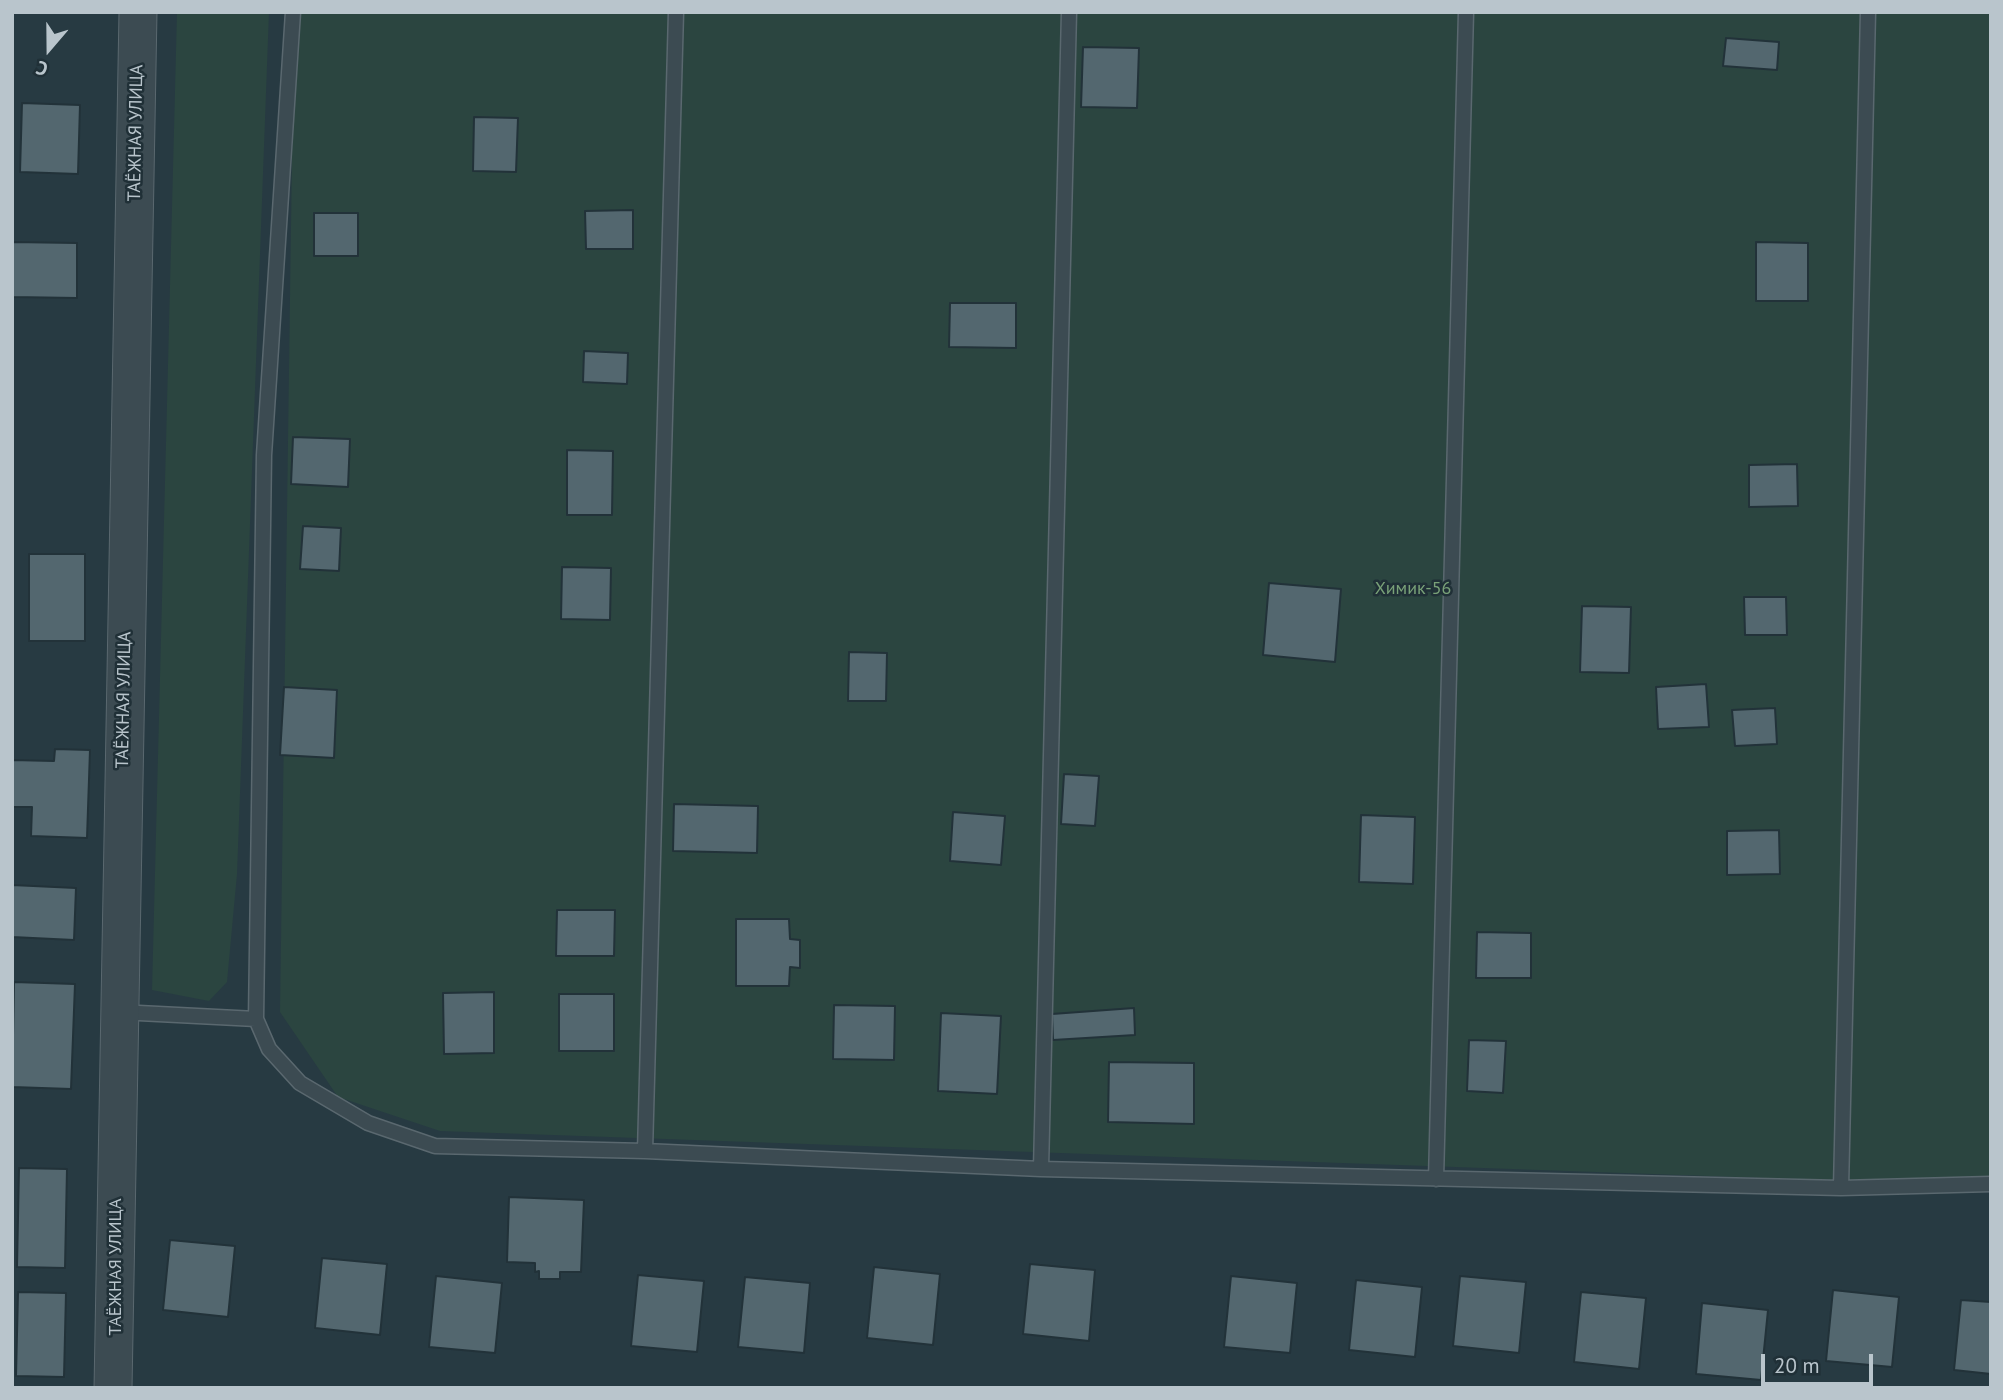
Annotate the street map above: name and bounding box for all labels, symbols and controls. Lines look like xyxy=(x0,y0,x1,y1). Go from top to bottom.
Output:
north arrow xyxy=(14,14,84,84)
text: С xyxy=(33,56,51,82)
street label: ТАЁЖНАЯ УЛИЦА xyxy=(124,64,148,202)
park label: Химик-56 xyxy=(1375,578,1451,600)
street label: ТАЁЖНАЯ УЛИЦА xyxy=(112,631,136,769)
street label: ТАЁЖНАЯ УЛИЦА xyxy=(105,1199,127,1335)
scale bar xyxy=(1765,1340,1877,1384)
text: 20 m xyxy=(1774,1352,1820,1379)

